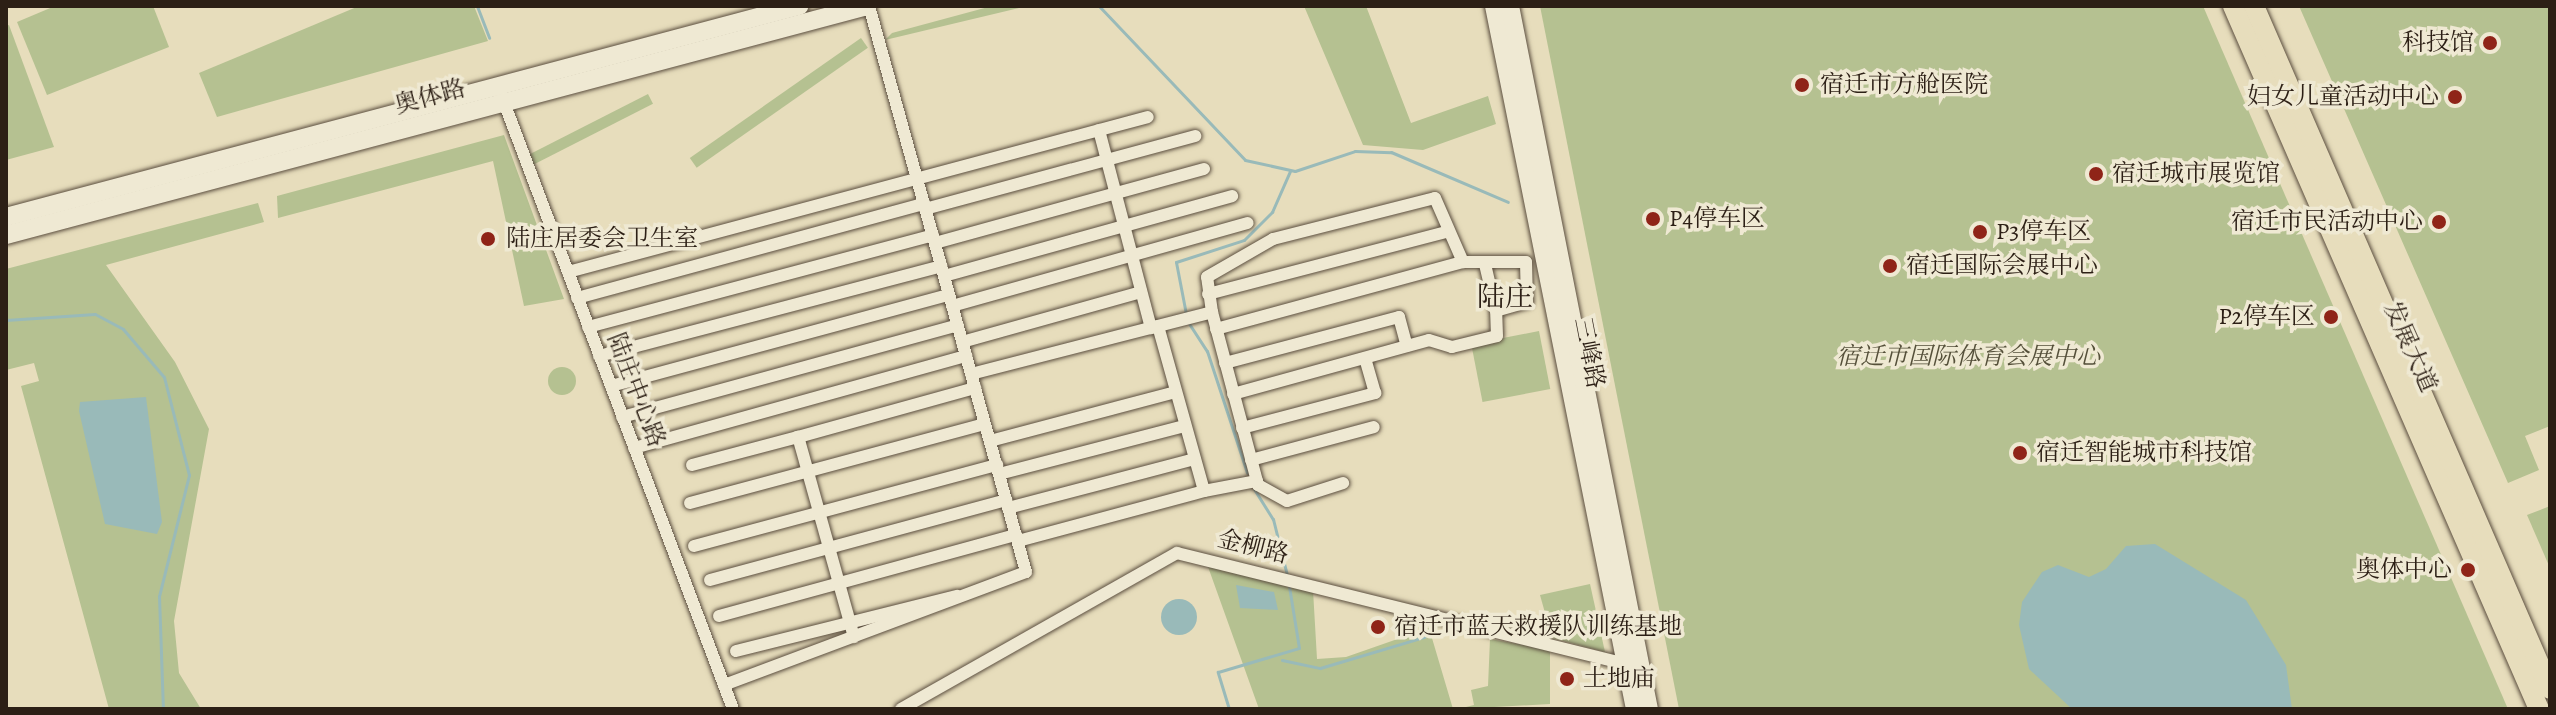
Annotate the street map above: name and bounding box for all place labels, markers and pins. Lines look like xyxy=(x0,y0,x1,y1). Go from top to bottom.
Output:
place label: 科技馆 xyxy=(2402,29,2474,57)
marker: 科技馆 xyxy=(2481,34,2499,52)
place label: 宿迁市方舱医院 xyxy=(1820,71,1988,99)
marker: 宿迁市方舱医院 xyxy=(1791,74,1813,96)
place label: 妇女儿童活动中心 xyxy=(2247,83,2439,111)
marker: 妇女儿童活动中心 xyxy=(2446,88,2464,106)
place label: 宿迁城市展览馆 xyxy=(2112,160,2280,188)
marker: 宿迁城市展览馆 xyxy=(2087,165,2105,183)
place label: P4停车区 xyxy=(1669,205,1765,233)
place label: 宿迁市民活动中心 xyxy=(2231,208,2423,236)
marker: P4停车区 xyxy=(1644,210,1662,228)
marker: 宿迁市民活动中心 xyxy=(2430,213,2448,231)
place label: P3停车区 xyxy=(1996,218,2091,246)
marker: P3停车区 xyxy=(1971,223,1989,241)
place label: 陆庄居委会卫生室 xyxy=(506,225,698,253)
marker: 陆庄居委会卫生室 xyxy=(477,228,499,250)
place label: 宿迁国际会展中心 xyxy=(1906,252,2098,280)
marker: 宿迁国际会展中心 xyxy=(1881,257,1899,275)
place label: P2停车区 xyxy=(2218,303,2315,331)
marker: P2停车区 xyxy=(2322,308,2340,326)
place label: 宿迁智能城市科技馆 xyxy=(2036,439,2252,467)
marker: 宿迁智能城市科技馆 xyxy=(2011,444,2029,462)
place label: 奥体中心 xyxy=(2356,556,2452,584)
marker: 奥体中心 xyxy=(2459,561,2477,579)
place label: 宿迁市蓝天救援队训练基地 xyxy=(1394,613,1682,641)
marker: 宿迁市蓝天救援队训练基地 xyxy=(1369,618,1387,636)
place label: 土地庙 xyxy=(1583,665,1655,693)
marker: 土地庙 xyxy=(1558,670,1576,688)

